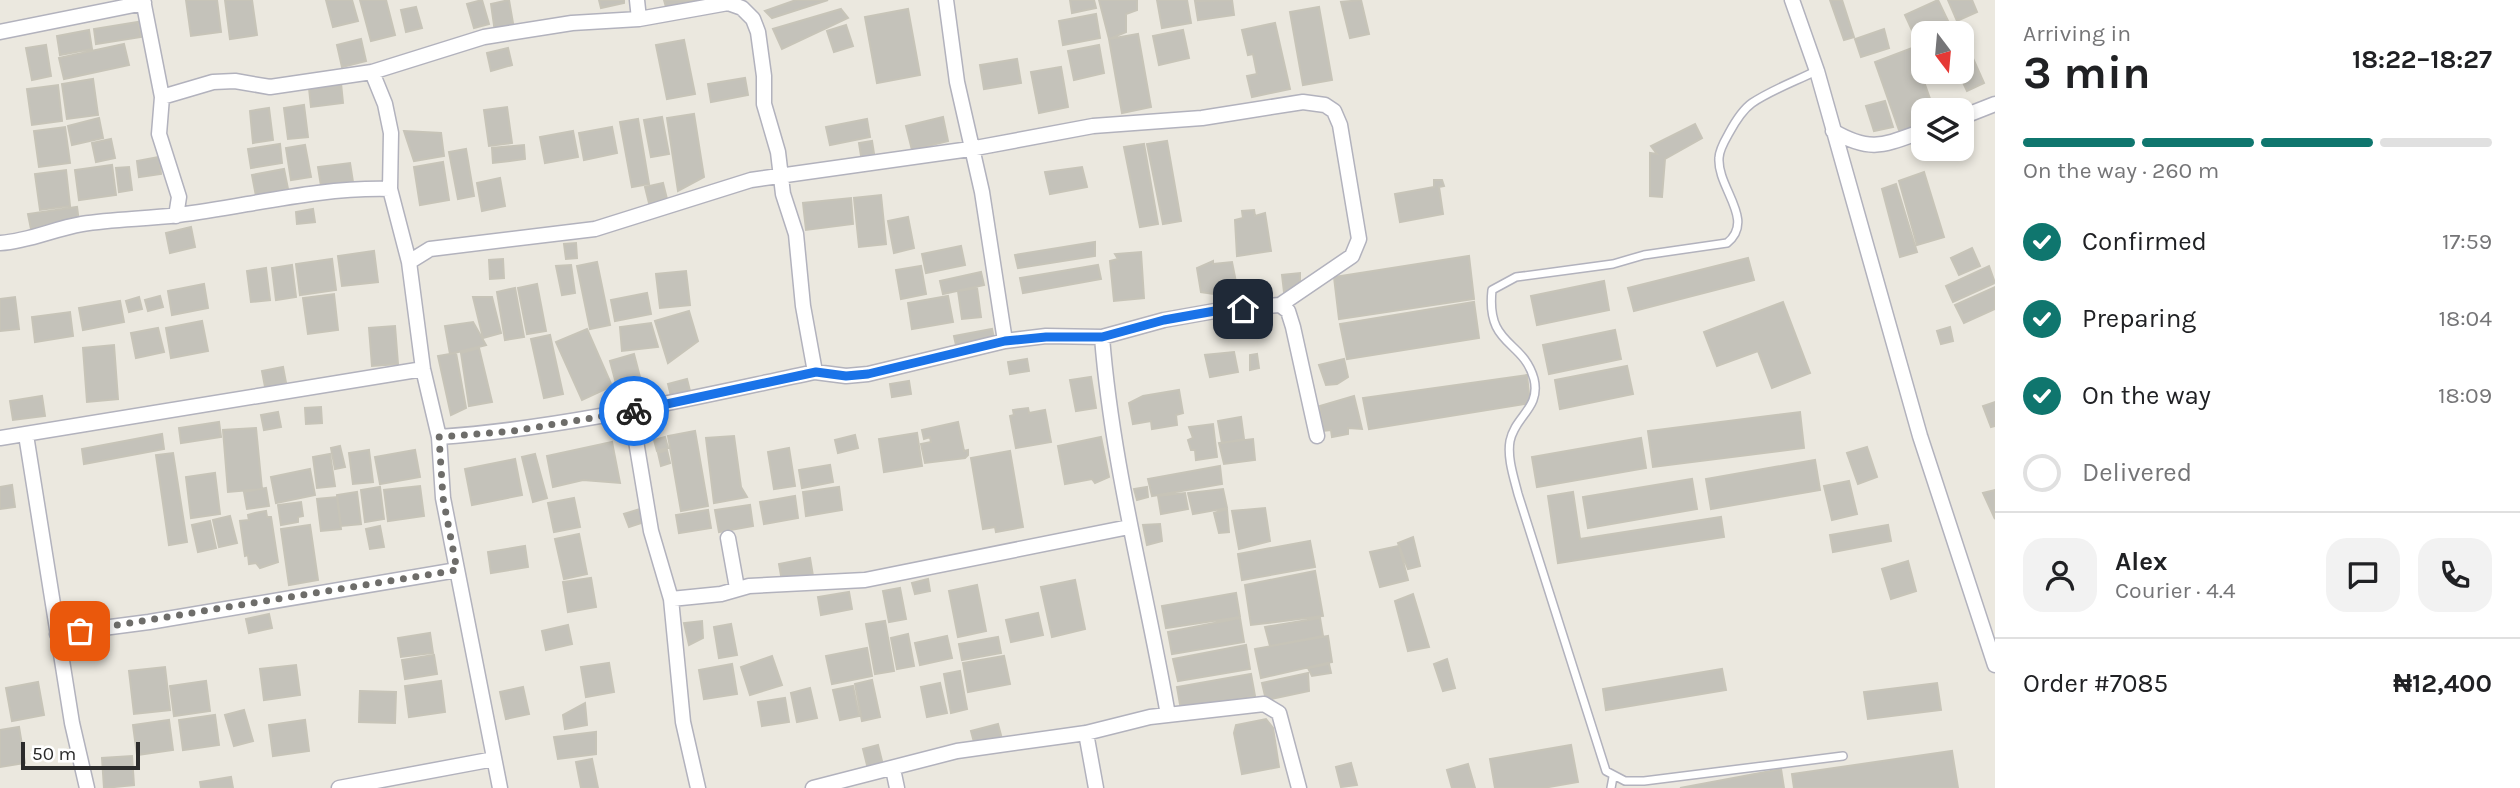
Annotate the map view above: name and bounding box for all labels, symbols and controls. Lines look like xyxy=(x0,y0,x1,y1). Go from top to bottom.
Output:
text: Arriving in xyxy=(2023,20,2131,47)
north arrow xyxy=(1911,21,1974,84)
map controls xyxy=(1911,21,1974,161)
text: 18:22–18:27 xyxy=(2352,44,2492,75)
text: 3 min xyxy=(2023,46,2151,100)
button: layers xyxy=(1911,98,1974,161)
text: On the way · 260 m xyxy=(2023,157,2219,184)
icon: check xyxy=(2023,223,2061,261)
text: Confirmed xyxy=(2082,226,2207,257)
text: 17:59 xyxy=(2442,228,2492,255)
pin xyxy=(1213,279,1273,339)
icon: home xyxy=(1224,290,1262,328)
icon: check xyxy=(2023,300,2061,338)
text: Preparing xyxy=(2082,303,2196,334)
text: 18:04 xyxy=(2438,305,2492,332)
courier xyxy=(599,376,669,446)
icon: check xyxy=(2023,377,2061,415)
text: On the way xyxy=(2082,380,2211,411)
text: 18:09 xyxy=(2438,382,2492,409)
icon: bike xyxy=(615,392,653,430)
text: Delivered xyxy=(2082,457,2192,488)
button: person xyxy=(2023,538,2097,612)
button: chat xyxy=(2326,538,2400,612)
button: phone xyxy=(2418,538,2492,612)
text: Alex xyxy=(2115,546,2167,577)
text: Courier · 4.4 xyxy=(2115,577,2236,604)
pin xyxy=(50,601,110,661)
icon: bag xyxy=(61,612,99,650)
text: Order #7085 xyxy=(2023,668,2168,699)
text: ₦12,400 xyxy=(2393,668,2492,699)
scale bar xyxy=(21,739,140,771)
text: 50 m xyxy=(32,743,76,765)

